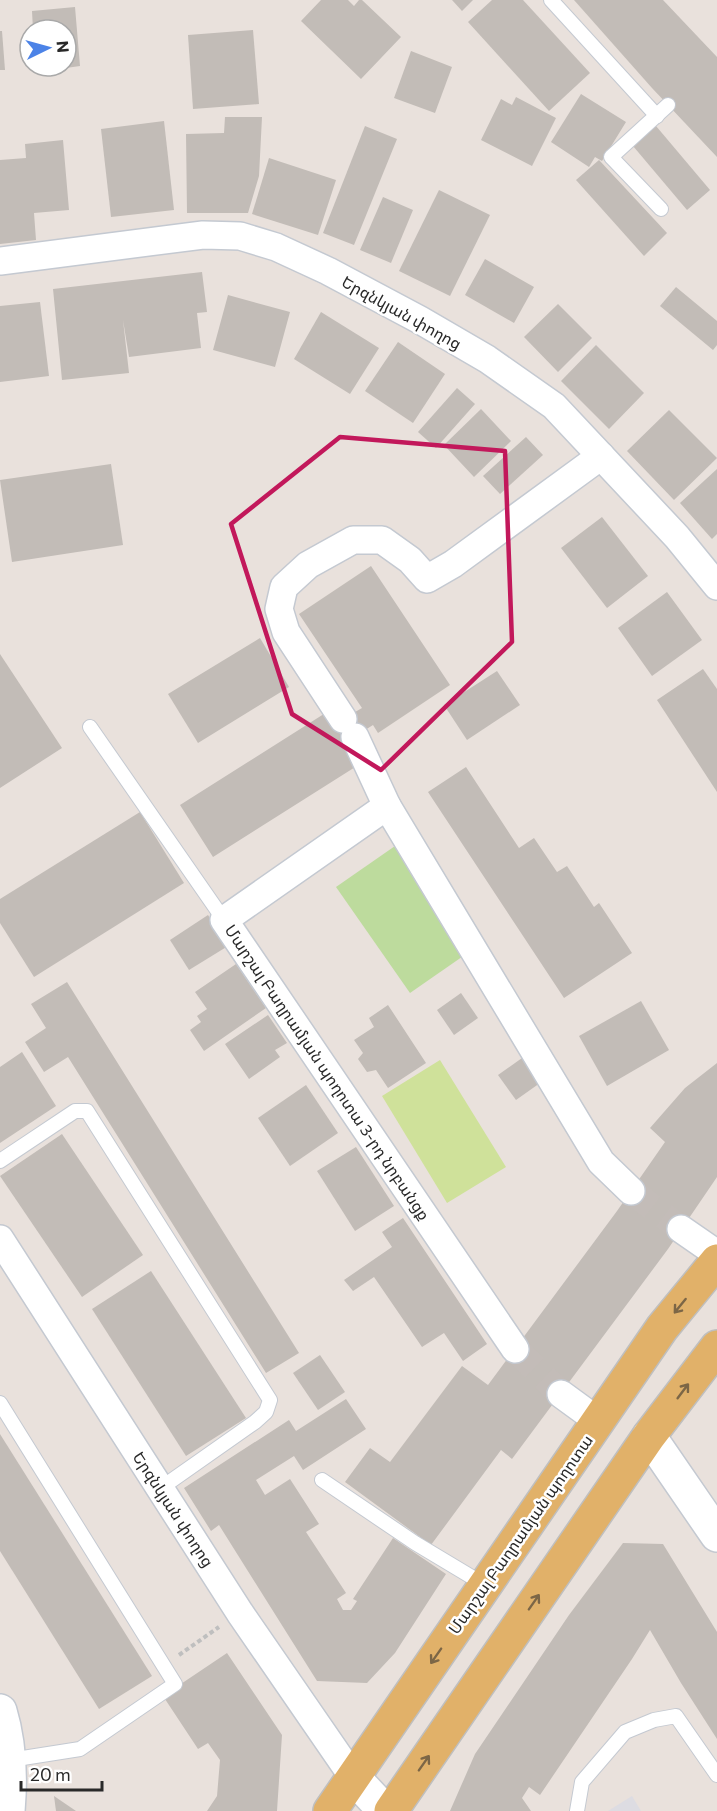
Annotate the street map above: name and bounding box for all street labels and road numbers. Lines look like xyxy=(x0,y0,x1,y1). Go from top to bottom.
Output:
street label: Երզնկյան փողոց xyxy=(338,271,465,354)
street label: Մարշալ Բաղրամյան պողոտա 3-րդ նրբանցք xyxy=(221,921,434,1224)
street label: Մարշալ Բաղրամյան պողոտա xyxy=(444,1431,597,1638)
street label: Երզնկյան փողոց xyxy=(129,1448,218,1571)

